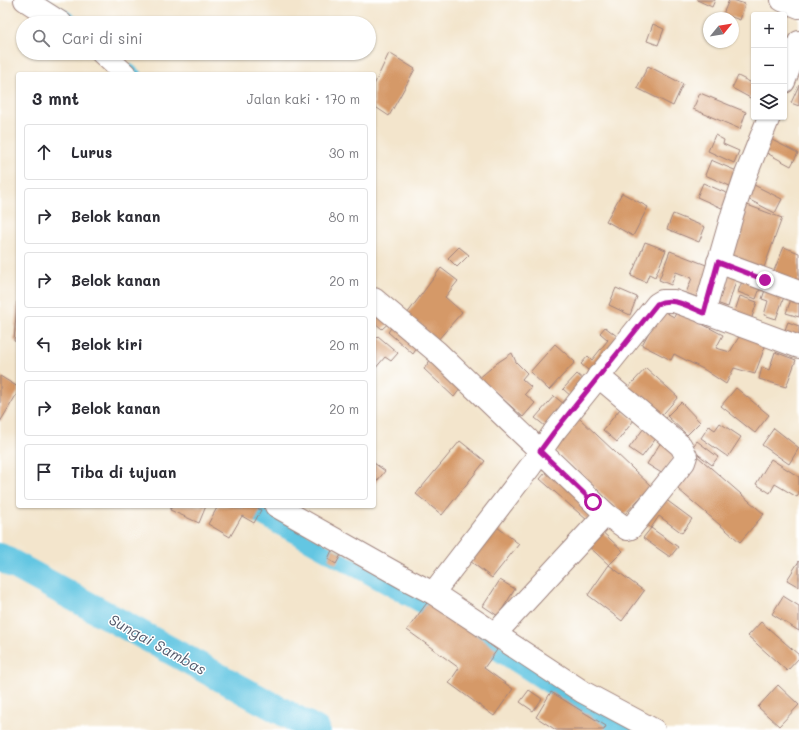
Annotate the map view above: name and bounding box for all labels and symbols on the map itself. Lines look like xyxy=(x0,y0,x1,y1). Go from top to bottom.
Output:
north arrow xyxy=(703,12,739,48)
route end xyxy=(756,271,774,289)
route start xyxy=(584,493,602,511)
water label: Sungai Sambas xyxy=(106,609,210,679)

